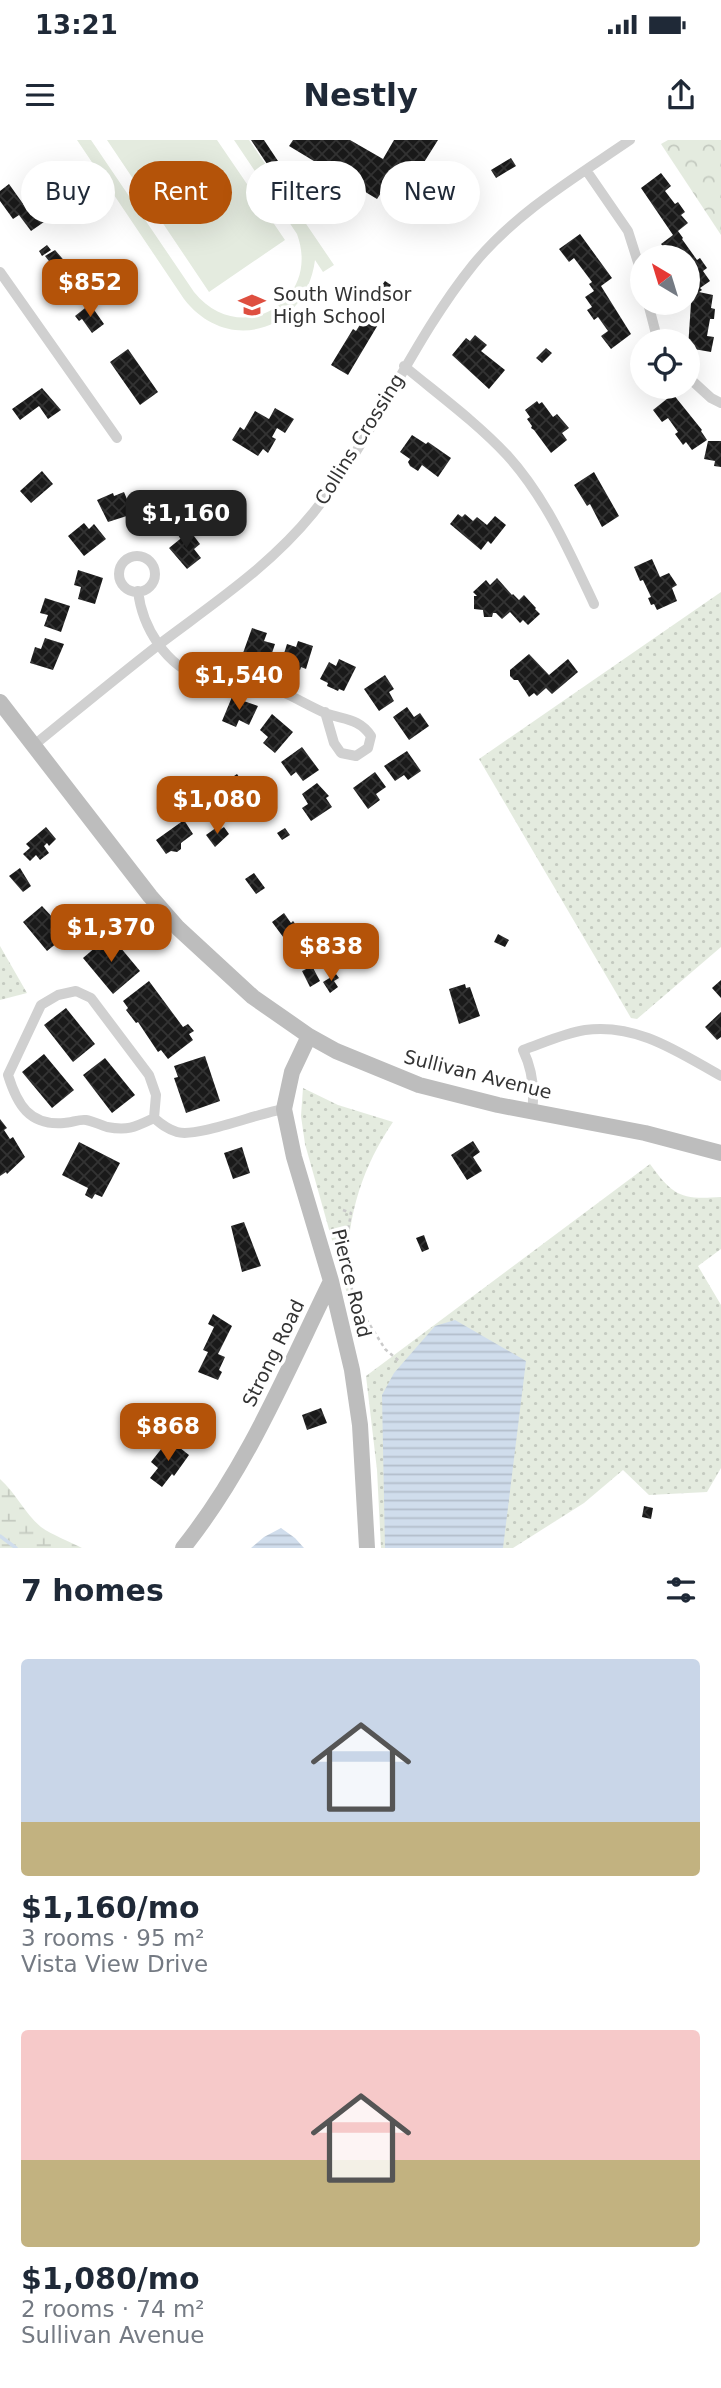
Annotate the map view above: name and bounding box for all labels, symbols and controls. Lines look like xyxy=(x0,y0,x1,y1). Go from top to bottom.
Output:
text: 13:21 xyxy=(35,10,118,40)
icon: menu xyxy=(21,76,59,114)
text: Nestly xyxy=(303,76,418,114)
icon: share xyxy=(662,76,700,114)
chip: Buy xyxy=(21,161,115,224)
chip: Rent xyxy=(129,161,232,224)
chip: Filters xyxy=(246,161,366,224)
chip: New xyxy=(380,161,480,224)
north arrow xyxy=(630,245,700,315)
map controls xyxy=(630,245,700,399)
pin: $852 xyxy=(49,260,131,319)
text: $852 xyxy=(58,269,122,295)
place label: South Windsor High School xyxy=(273,283,412,327)
school or university icon: South Windsor High School xyxy=(237,290,267,320)
button: locate xyxy=(630,329,700,399)
street label: Collins Crossing xyxy=(310,369,408,509)
pin: $1,160 xyxy=(129,490,243,550)
text: $1,160 xyxy=(142,500,230,526)
pin: $1,540 xyxy=(182,652,296,712)
text: $1,540 xyxy=(195,662,283,688)
pin: $1,080 xyxy=(160,776,274,836)
text: $1,080 xyxy=(173,786,261,812)
pin: $1,370 xyxy=(54,904,168,964)
text: $1,370 xyxy=(67,914,155,940)
pin: $838 xyxy=(290,924,372,983)
text: $838 xyxy=(299,933,363,959)
street label: Sullivan Avenue xyxy=(402,1045,554,1103)
street label: Pierce Road xyxy=(328,1226,376,1340)
street label: Strong Road xyxy=(238,1296,308,1410)
pin: $868 xyxy=(127,1404,209,1463)
text: $868 xyxy=(136,1413,200,1439)
icon: filters xyxy=(662,1571,700,1609)
text: 7 homes xyxy=(21,1573,164,1608)
icon: home xyxy=(298,1704,424,1830)
text: $1,160/mo xyxy=(21,1890,200,1925)
text: 3 rooms · 95 m² xyxy=(21,1925,205,1951)
text: Vista View Drive xyxy=(21,1951,208,1977)
icon: home xyxy=(298,2075,424,2201)
text: $1,080/mo xyxy=(21,2261,200,2296)
text: 2 rooms · 74 m² xyxy=(21,2296,205,2322)
text: Sullivan Avenue xyxy=(21,2322,204,2348)

